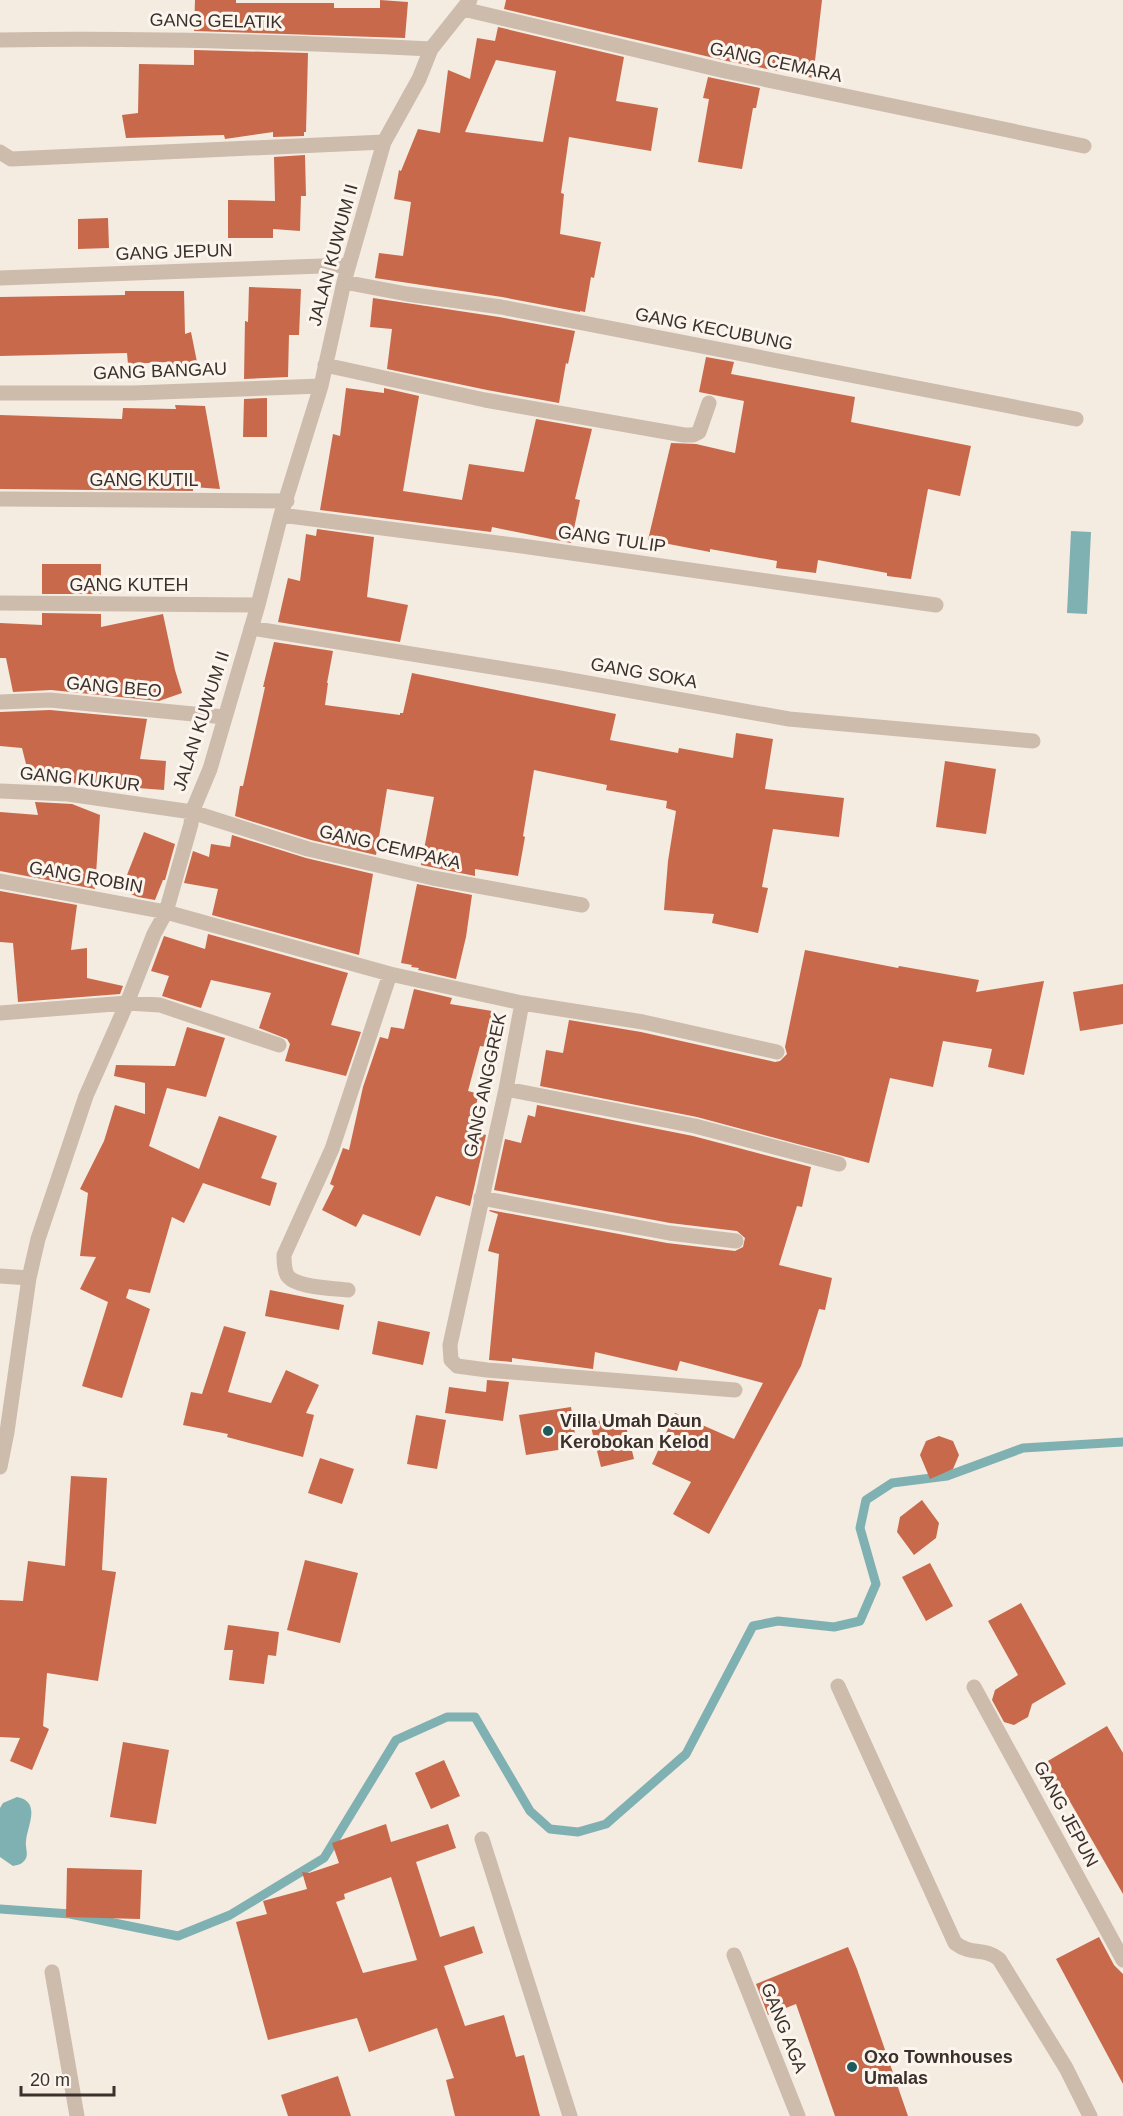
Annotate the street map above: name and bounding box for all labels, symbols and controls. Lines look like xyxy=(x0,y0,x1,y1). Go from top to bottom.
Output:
street label: GANG GELATIK xyxy=(149,10,283,32)
street label: GANG CEMARA xyxy=(708,38,844,86)
street label: JALAN KUWUM II xyxy=(304,182,362,328)
street label: GANG JEPUN xyxy=(115,240,233,264)
street label: GANG KECUBUNG xyxy=(634,304,794,354)
street label: GANG BANGAU xyxy=(93,359,227,383)
street label: GANG KUTIL xyxy=(89,470,199,490)
street label: GANG TULIP xyxy=(557,522,667,556)
street label: GANG KUTEH xyxy=(69,575,189,595)
street label: JALAN KUWUM II xyxy=(169,648,233,794)
street label: GANG SOKA xyxy=(589,654,699,692)
street label: GANG BEO xyxy=(65,673,163,701)
street label: GANG KUKUR xyxy=(19,763,141,795)
street label: GANG CEMPAKA xyxy=(317,821,463,873)
street label: GANG ROBIN xyxy=(28,857,144,897)
street label: GANG ANGGREK xyxy=(460,1011,510,1159)
place label: Villa Umah Daun Kerobokan Kelod xyxy=(560,1411,709,1452)
marker: Villa Umah Daun Kerobokan Kelod xyxy=(541,1424,555,1438)
street label: GANG JEPUN xyxy=(1030,1758,1102,1870)
street label: GANG AGA xyxy=(757,1980,811,2076)
place label: Oxo Townhouses Umalas xyxy=(864,2047,1013,2088)
scale bar xyxy=(21,2059,114,2097)
marker: Oxo Townhouses Umalas xyxy=(845,2060,859,2074)
text: 20 m xyxy=(30,2070,70,2090)

